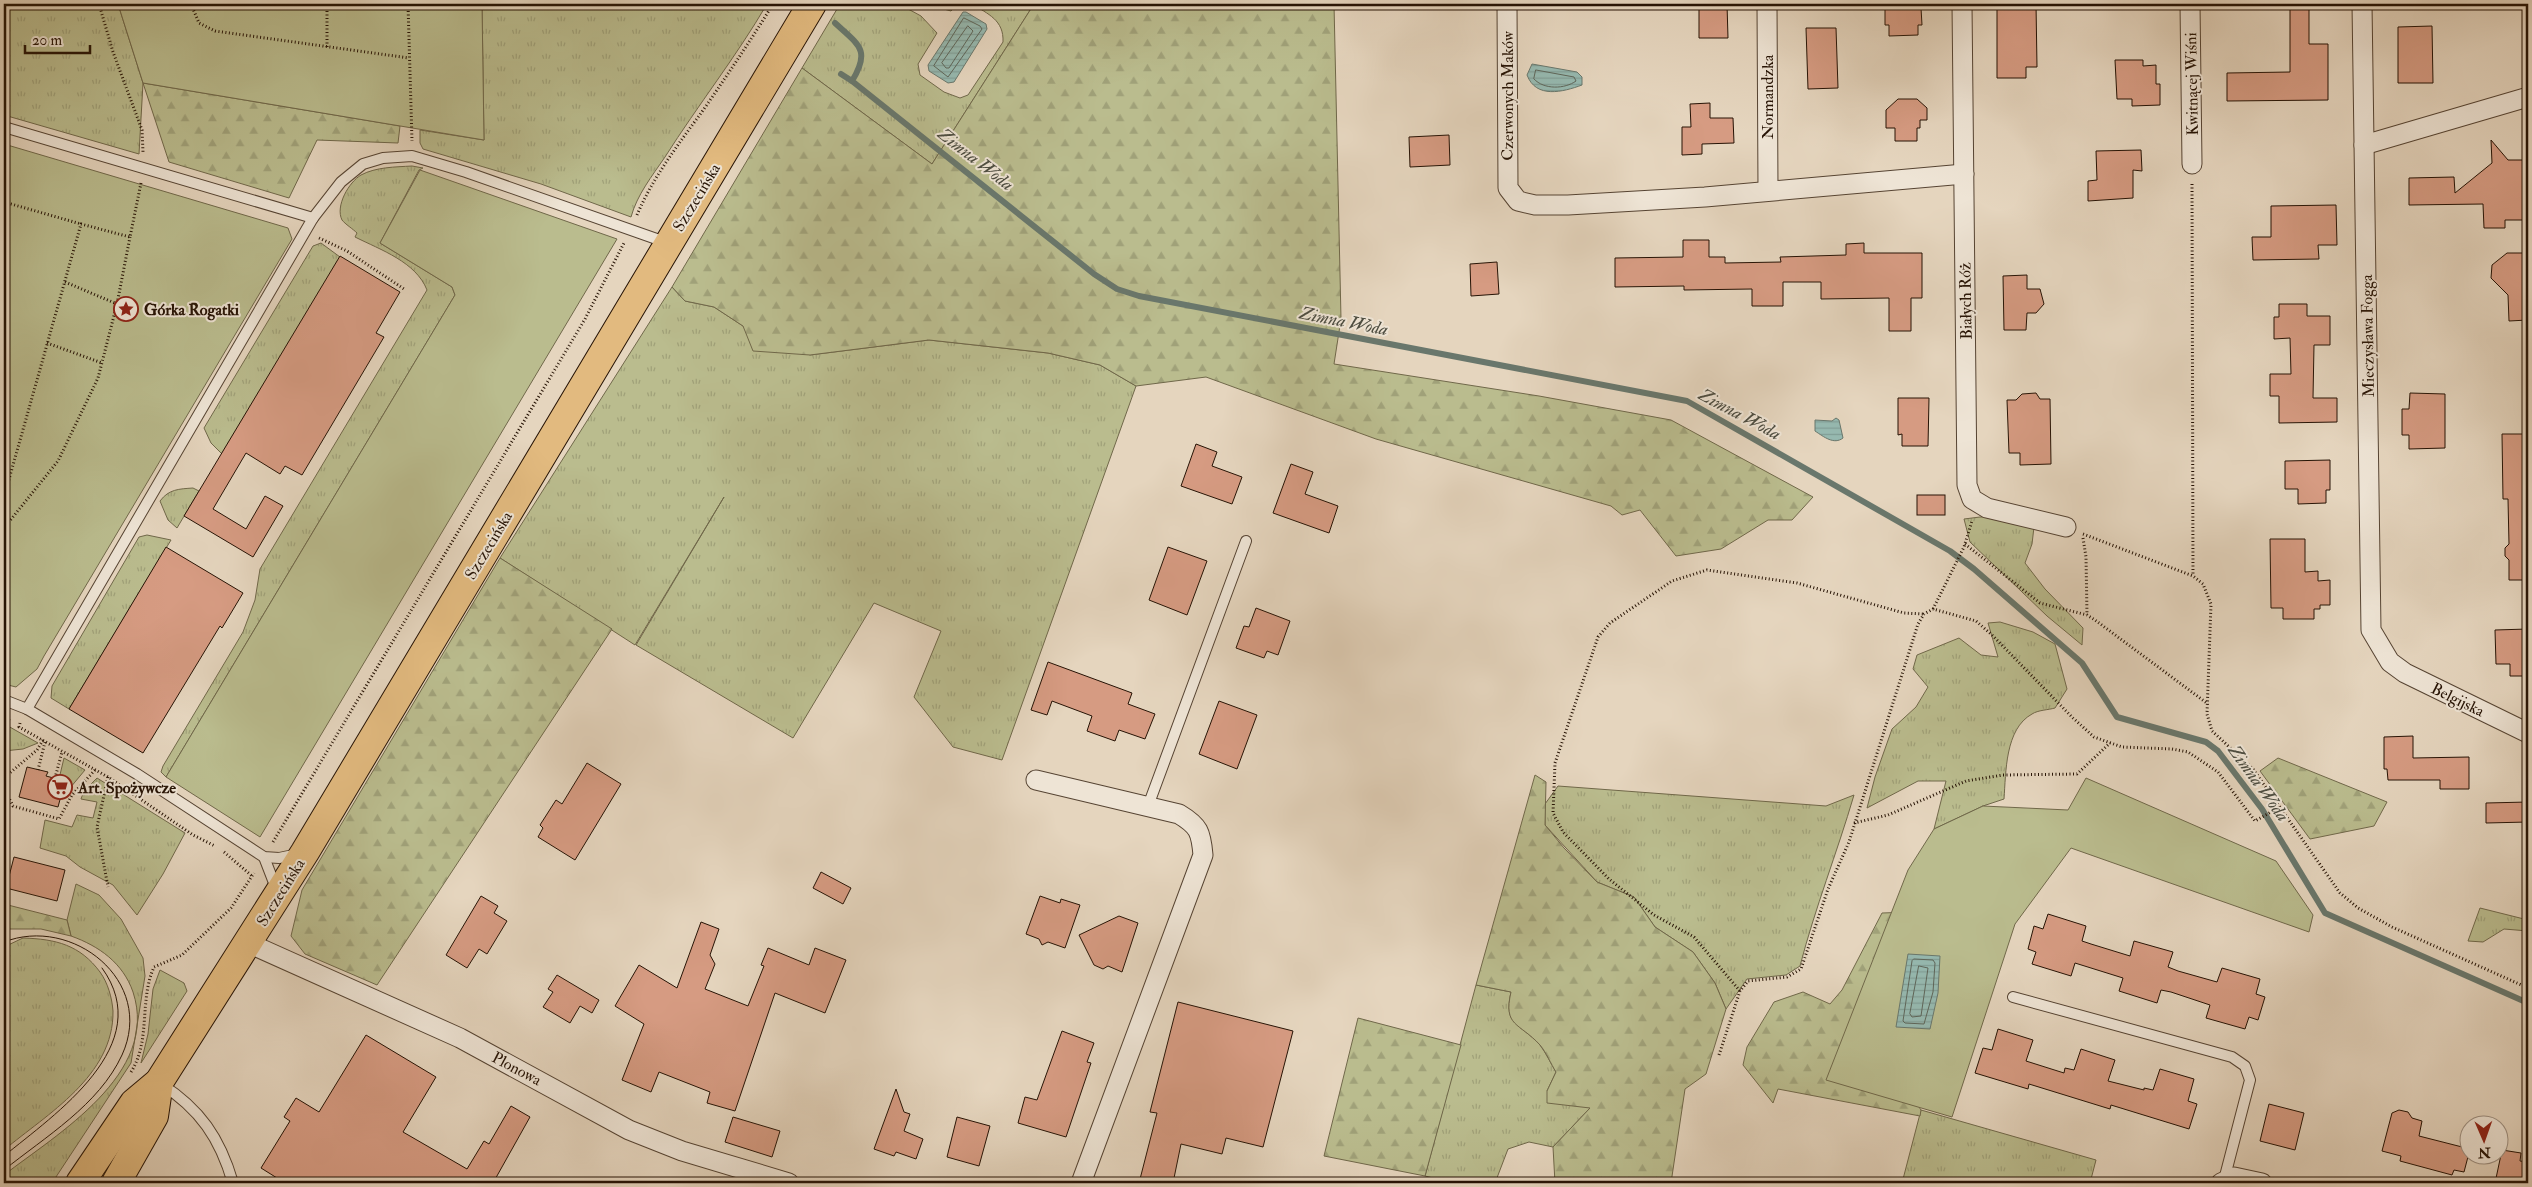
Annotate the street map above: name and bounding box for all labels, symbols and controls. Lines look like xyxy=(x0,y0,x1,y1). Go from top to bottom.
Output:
scale bar xyxy=(25,22,90,54)
street label: Czerwonych Maków xyxy=(1498,30,1518,161)
text: 20 m xyxy=(32,31,62,50)
street label: Kwitnącej Wiśni xyxy=(2181,32,2203,136)
street label: Normandzka xyxy=(1758,54,1778,139)
water label: Zimna Woda xyxy=(933,122,1018,196)
street label: Szczecińska xyxy=(669,159,725,235)
street label: Białych Róż xyxy=(1955,262,1977,340)
street label: Mieczysława Fogga xyxy=(2357,274,2379,398)
place icon: Górka Rogatki xyxy=(113,296,139,322)
place label: Górka Rogatki xyxy=(144,300,240,321)
water label: Zimna Woda xyxy=(1297,301,1390,341)
water label: Zimna Woda xyxy=(1694,383,1785,446)
street label: Szczecińska xyxy=(461,507,517,583)
street label: Belgijska xyxy=(2428,678,2488,721)
water label: Zimna Woda xyxy=(2222,740,2294,826)
supermarket icon: Art. Spożywcze xyxy=(47,774,73,800)
place label: Art. Spożywcze xyxy=(77,778,176,799)
street label: Szczecińska xyxy=(252,855,310,930)
street label: Plonowa xyxy=(488,1048,545,1090)
north arrow xyxy=(2460,1114,2510,1164)
text: N xyxy=(2477,1144,2492,1161)

